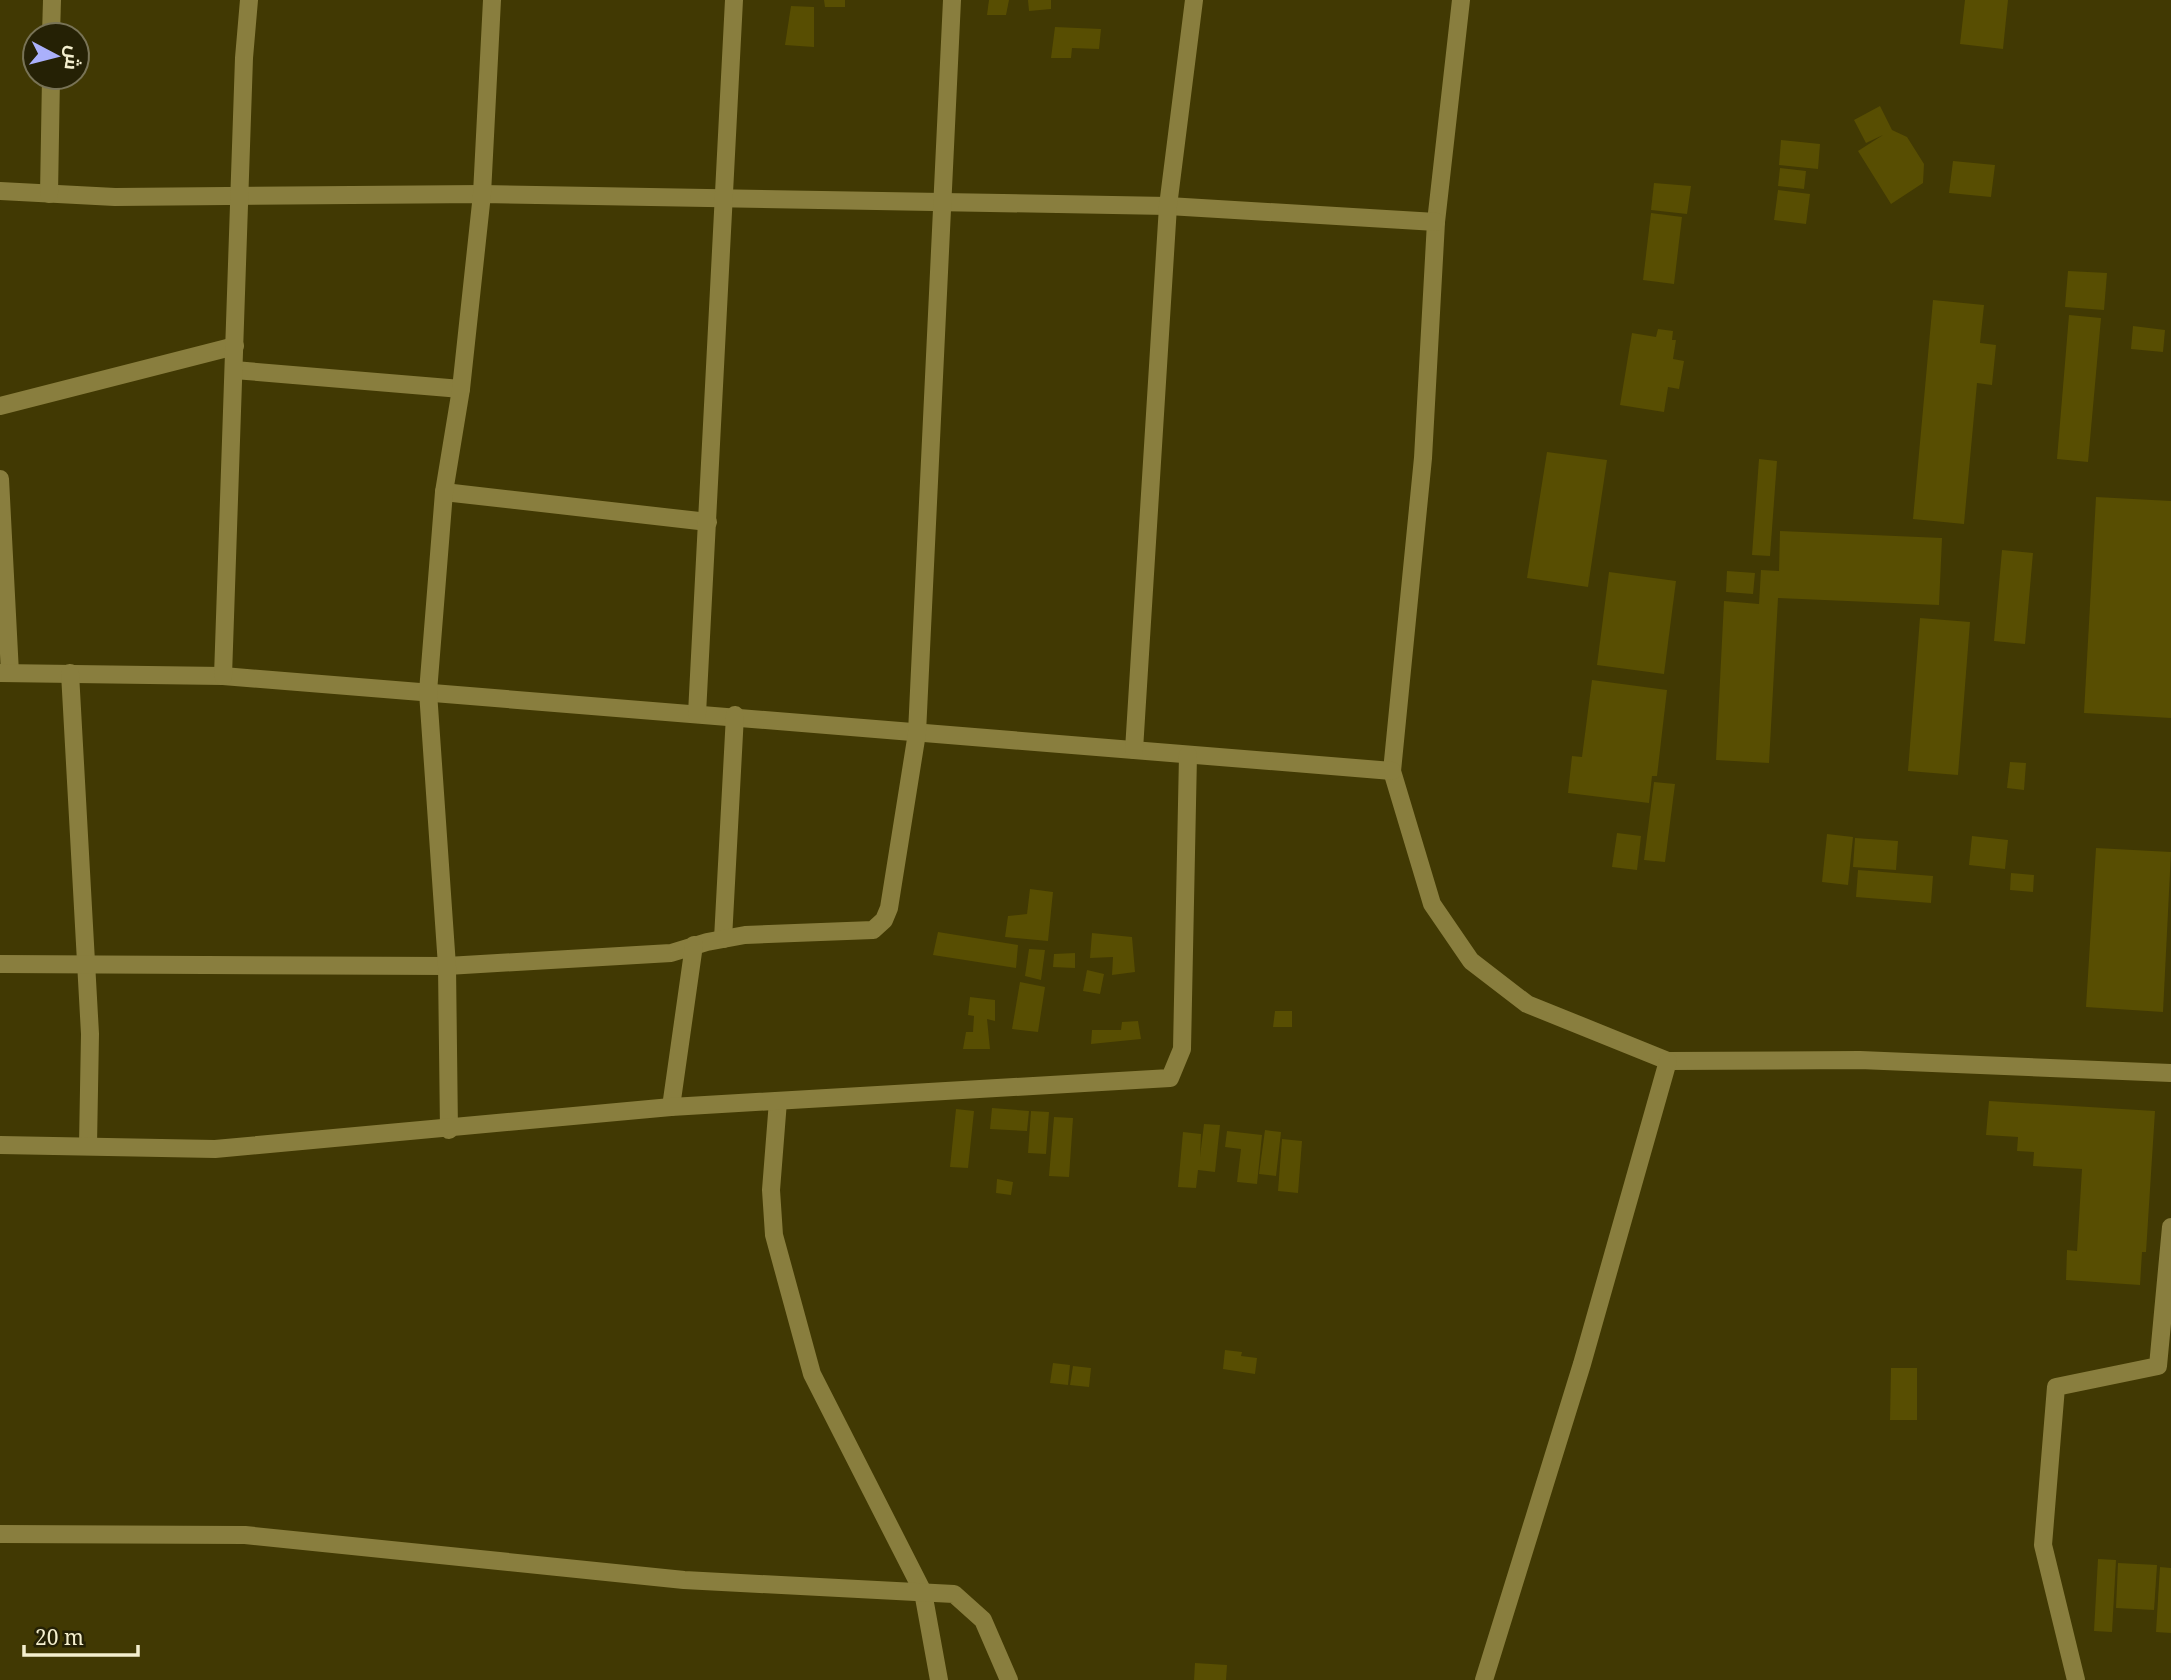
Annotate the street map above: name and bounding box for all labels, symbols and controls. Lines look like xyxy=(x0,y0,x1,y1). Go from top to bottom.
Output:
north arrow xyxy=(21,21,91,91)
text: ش xyxy=(58,44,87,72)
scale bar xyxy=(24,1614,138,1658)
text: 20 m xyxy=(35,1623,84,1651)

